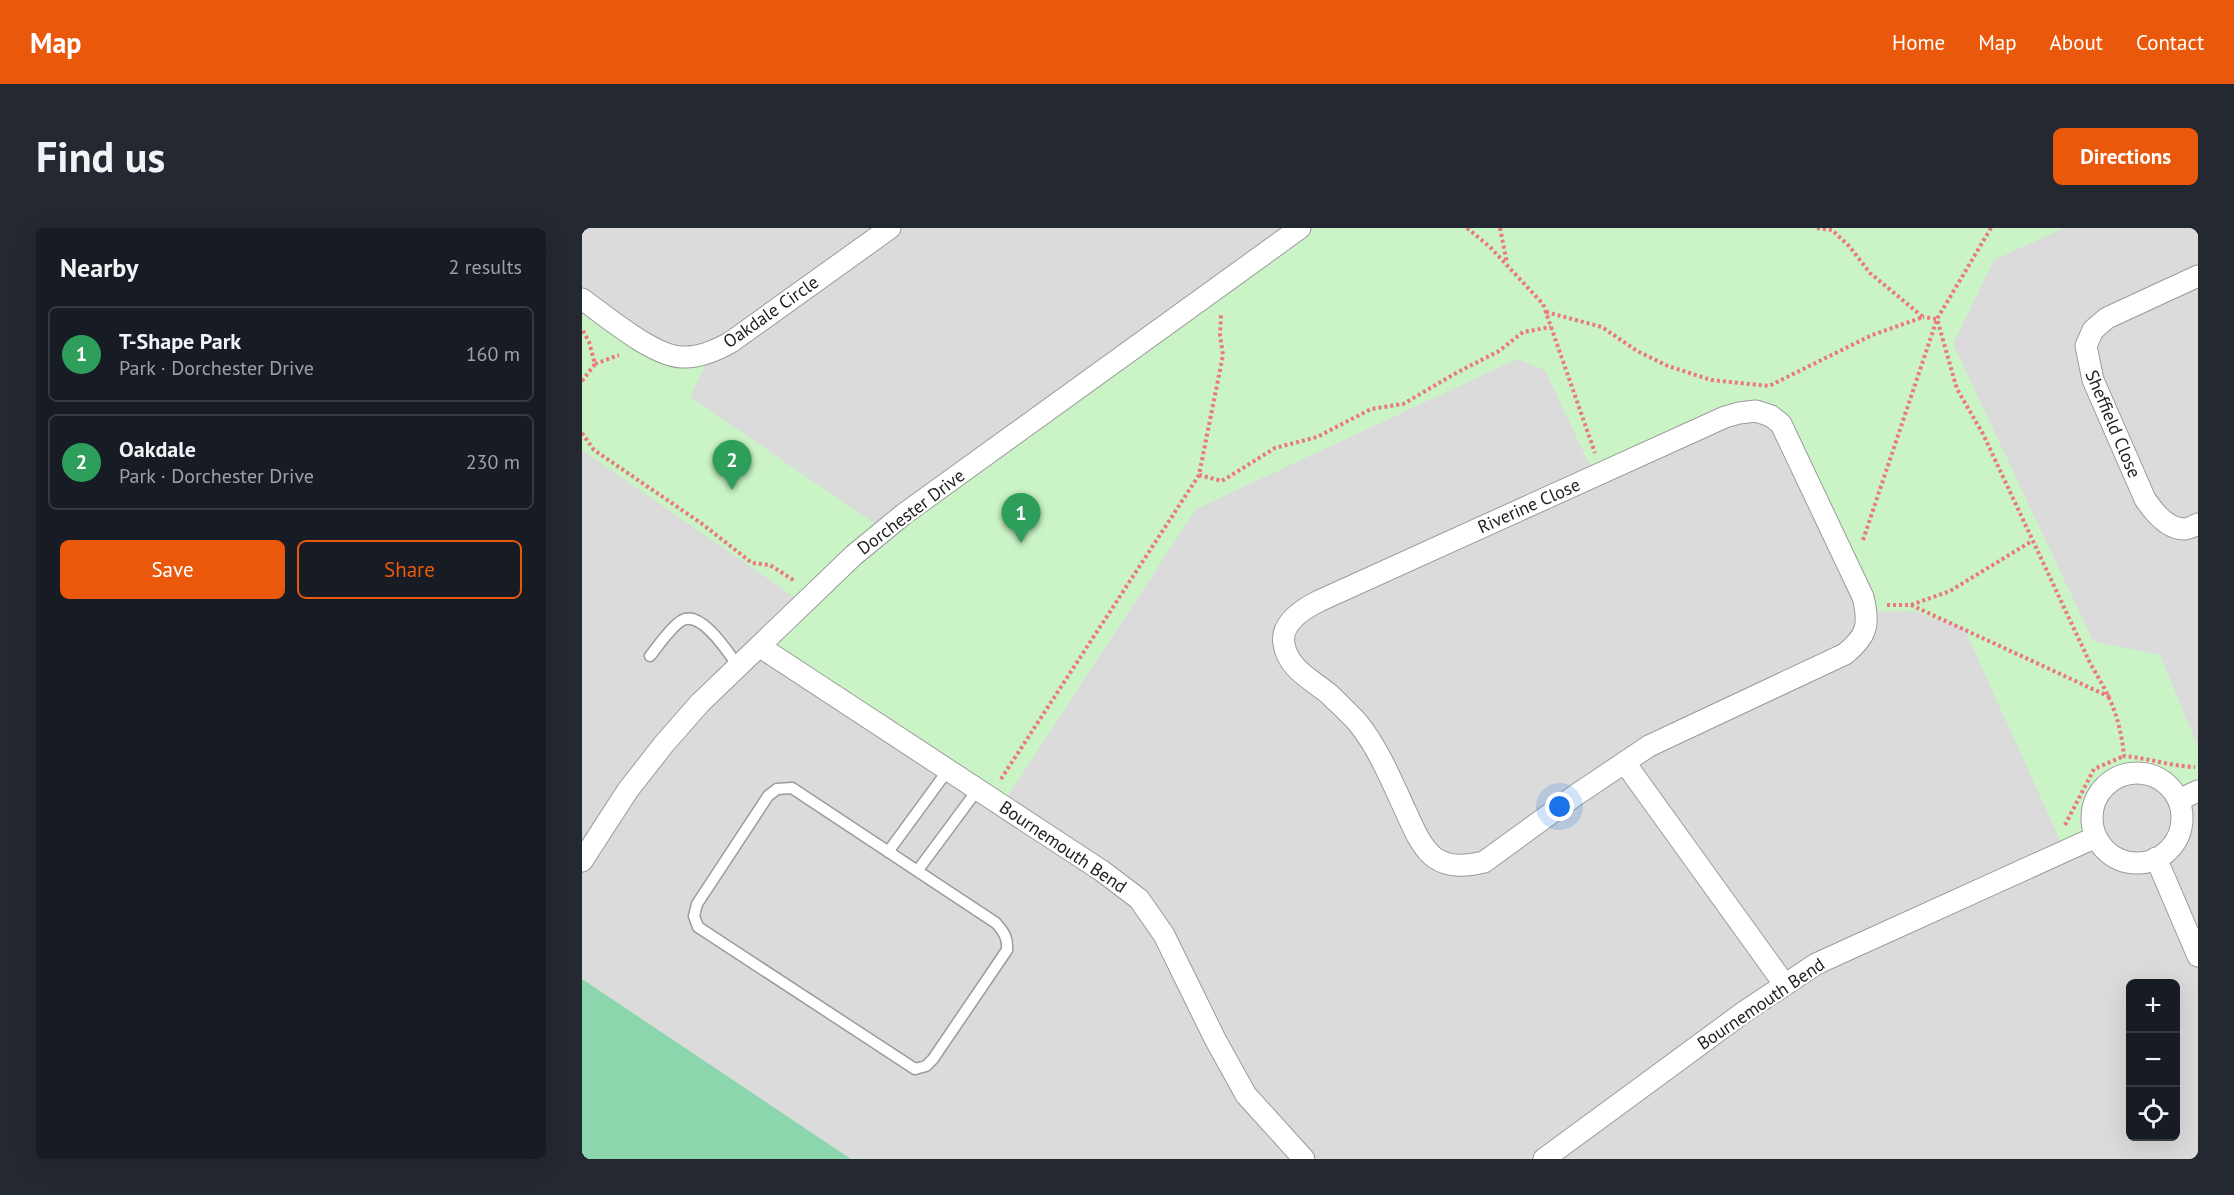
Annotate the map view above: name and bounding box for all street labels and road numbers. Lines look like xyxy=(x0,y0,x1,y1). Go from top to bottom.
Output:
street label: Oakdale Circle xyxy=(718,270,823,353)
street label: Sheffield Close xyxy=(2080,366,2146,481)
street label: Dorchester Drive xyxy=(852,464,969,559)
street label: Riverine Close xyxy=(1474,473,1584,538)
street label: Bournemouth Bend xyxy=(995,795,1131,898)
street label: Bournemouth Bend xyxy=(1693,952,1829,1055)

